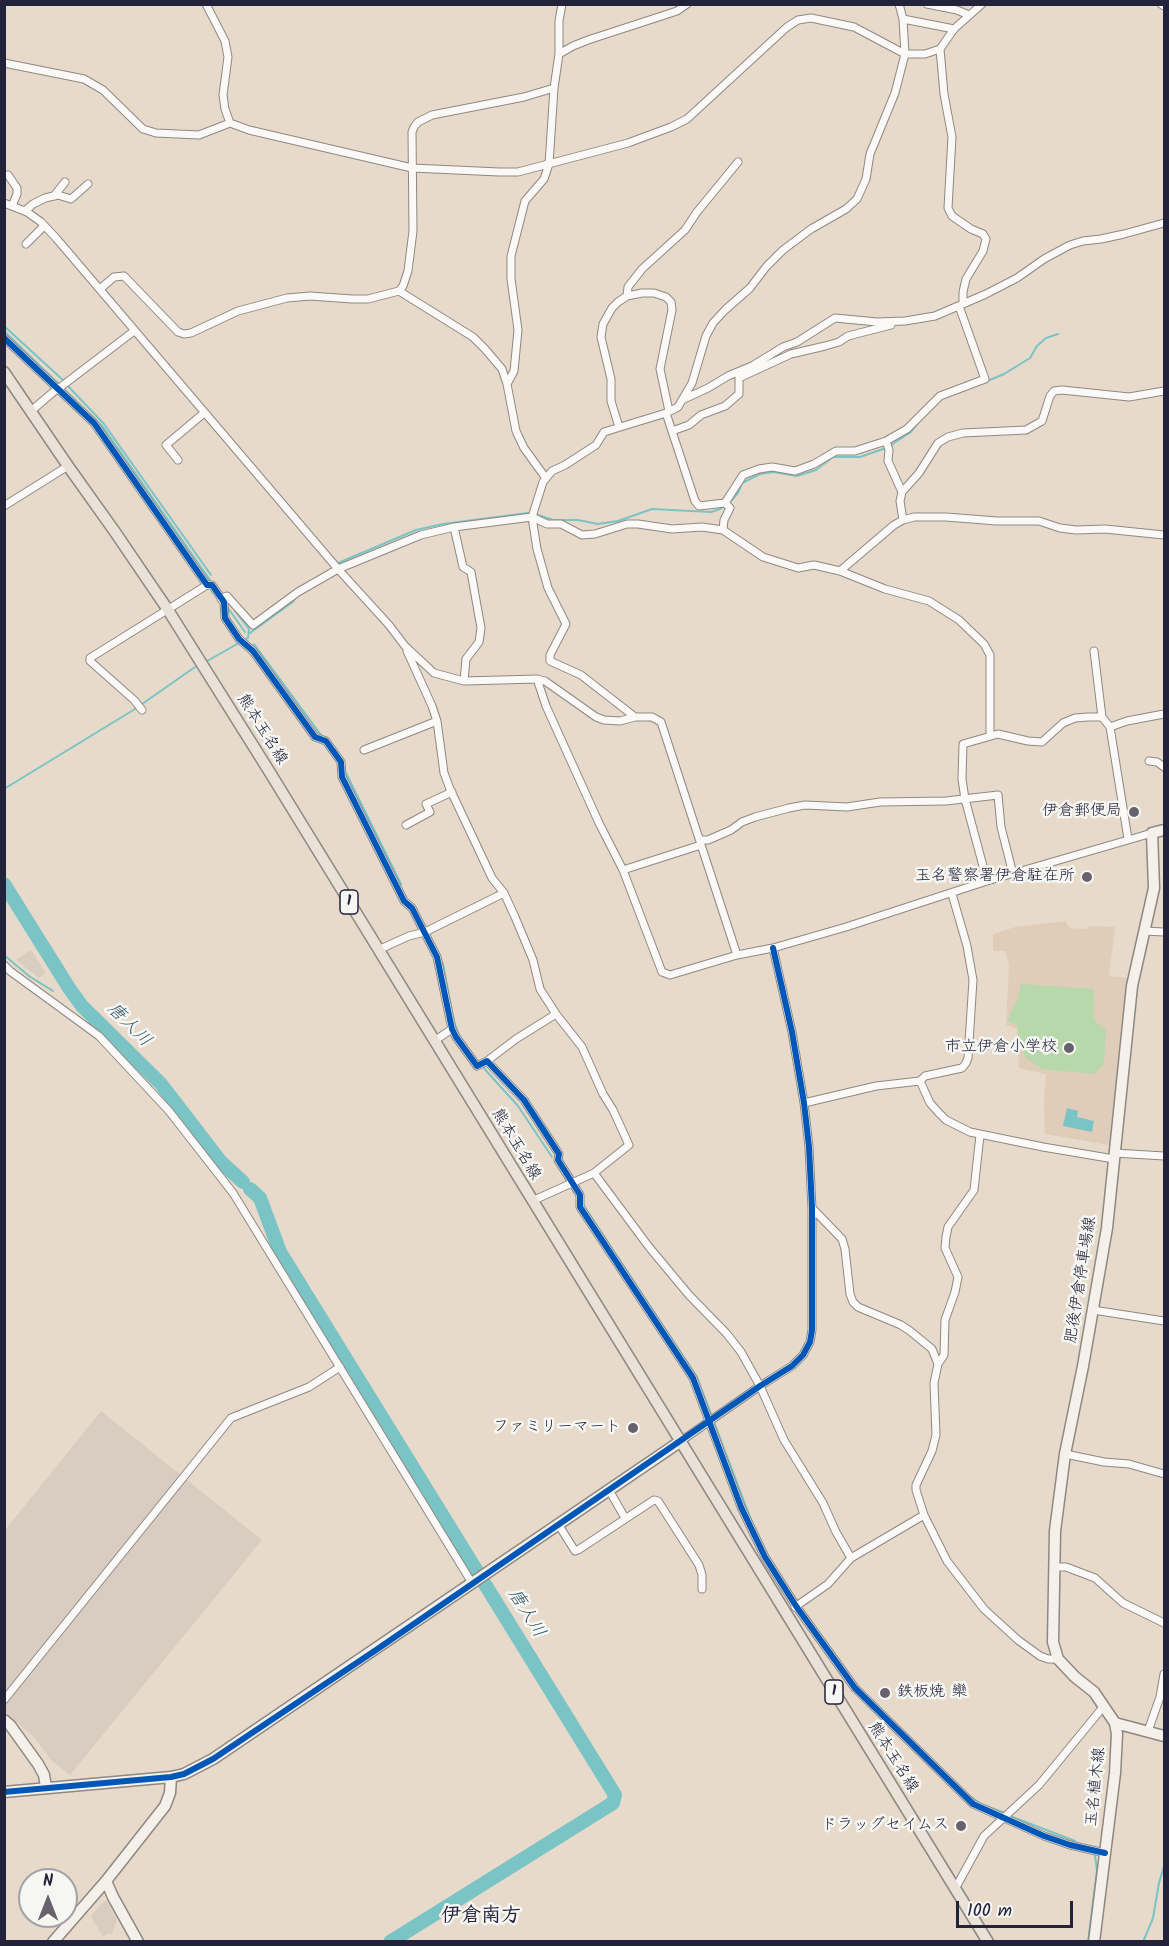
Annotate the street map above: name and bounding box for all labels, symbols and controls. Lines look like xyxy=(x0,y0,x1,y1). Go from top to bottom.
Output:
street label: 熊本玉名線 xyxy=(232,691,290,769)
place label: 伊倉郵便局 xyxy=(1042,802,1122,822)
marker: 伊倉郵便局 xyxy=(1127,805,1141,819)
place label: 玉名警察署伊倉駐在所 xyxy=(915,867,1075,887)
marker: 玉名警察署伊倉駐在所 xyxy=(1080,870,1094,884)
road number: 1 xyxy=(340,890,358,914)
water label: 唐人川 xyxy=(101,999,155,1053)
place label: 市立伊倉小学校 xyxy=(945,1038,1057,1058)
marker: 市立伊倉小学校 xyxy=(1062,1041,1076,1055)
street label: 熊本玉名線 xyxy=(486,1106,544,1184)
street label: 肥後伊倉停車場線 xyxy=(1063,1215,1101,1345)
place label: ファミリーマート xyxy=(493,1418,621,1438)
marker: ファミリーマート xyxy=(626,1421,640,1435)
water label: 唐人川 xyxy=(502,1585,548,1643)
road number: 1 xyxy=(825,1680,843,1704)
place label: 鉄板焼 欒 xyxy=(897,1683,967,1703)
marker: 鉄板焼 欒 xyxy=(878,1686,892,1700)
street label: 熊本玉名線 xyxy=(863,1719,921,1797)
street label: 玉名植木線 xyxy=(1083,1746,1111,1828)
place label: ドラッグセイムス xyxy=(821,1816,949,1836)
marker: ドラッグセイムス xyxy=(954,1819,968,1833)
north arrow xyxy=(18,1868,78,1928)
text: N xyxy=(43,1869,53,1894)
scale bar xyxy=(959,1889,1076,1927)
text: 100 m xyxy=(967,1897,1012,1926)
district label: 伊倉南方 xyxy=(441,1906,521,1930)

